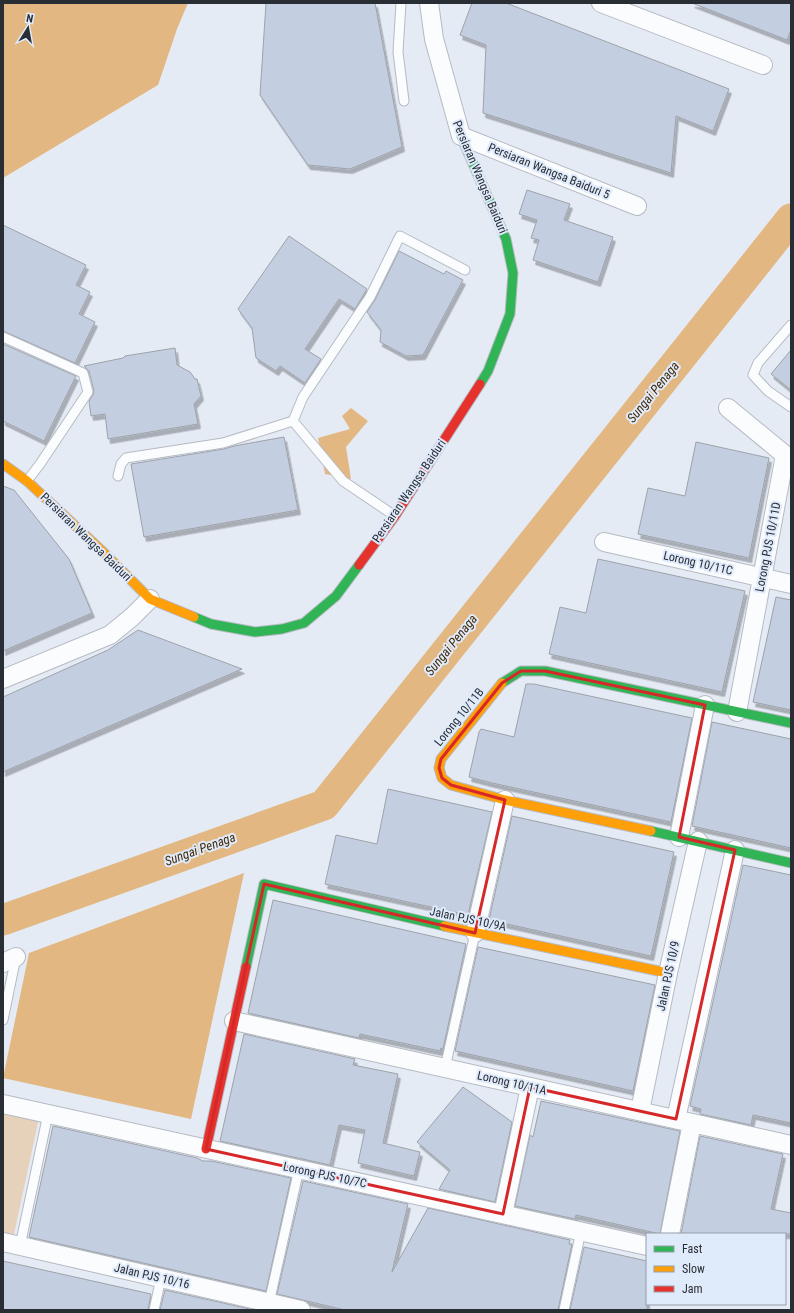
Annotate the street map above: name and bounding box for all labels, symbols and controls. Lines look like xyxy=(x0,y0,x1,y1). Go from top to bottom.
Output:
north arrow xyxy=(8,8,48,48)
text: N xyxy=(25,12,35,26)
street label: Persiaran Wangsa Baiduri xyxy=(450,118,510,236)
street label: Persiaran Wangsa Baiduri 5 xyxy=(486,140,612,202)
water label: Sungai Penaga xyxy=(624,358,682,426)
street label: Persiaran Wangsa Baiduri xyxy=(369,437,449,545)
street label: Persiaran Wangsa Baiduri xyxy=(38,490,134,584)
street label: Lorong PJS 10/11D xyxy=(752,501,784,593)
street label: Lorong 10/11C xyxy=(662,548,734,578)
water label: Sungai Penaga xyxy=(422,611,480,679)
street label: Lorong 10/11B xyxy=(431,685,487,749)
water label: Sungai Penaga xyxy=(163,829,237,869)
street label: Jalan PJS 10/9A xyxy=(428,904,508,934)
street label: Jalan PJS 10/9 xyxy=(654,940,682,1012)
street label: Lorong 10/11A xyxy=(476,1068,548,1098)
street label: Lorong PJS 10/7C xyxy=(282,1159,368,1191)
legend xyxy=(646,1233,786,1305)
text: Fast xyxy=(682,1242,703,1256)
street label: Jalan PJS 10/16 xyxy=(113,1261,191,1291)
text: Slow xyxy=(682,1262,705,1276)
text: Jam xyxy=(682,1282,703,1296)

